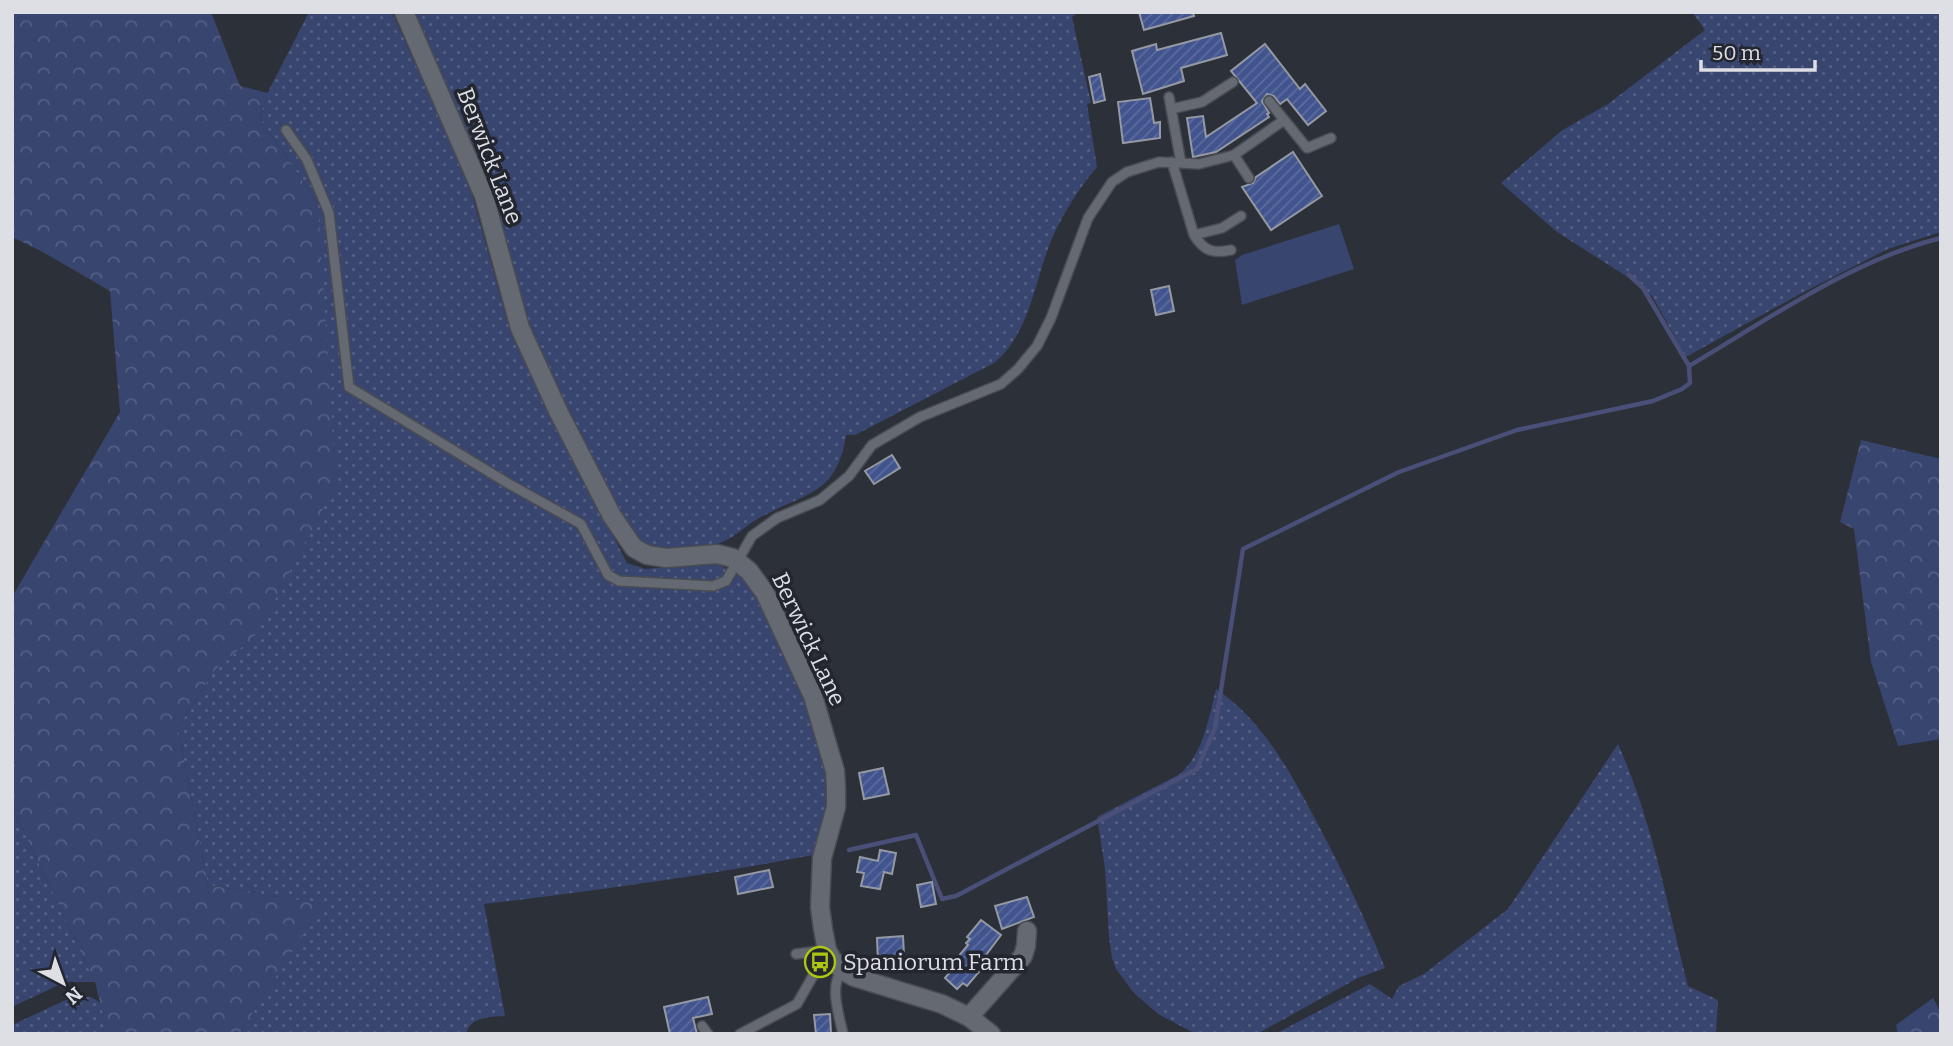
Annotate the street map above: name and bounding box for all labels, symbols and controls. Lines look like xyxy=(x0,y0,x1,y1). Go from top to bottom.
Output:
scale bar xyxy=(1701,28,1815,72)
text: 50 m xyxy=(1712,40,1761,66)
street label: Berwick Lane xyxy=(451,84,529,228)
street label: Berwick Lane xyxy=(766,568,852,710)
bus stop icon: Spaniorum Farm xyxy=(803,945,837,979)
north arrow xyxy=(28,948,98,1018)
place label: Spaniorum Farm xyxy=(843,948,1025,976)
text: N xyxy=(60,982,87,1009)

